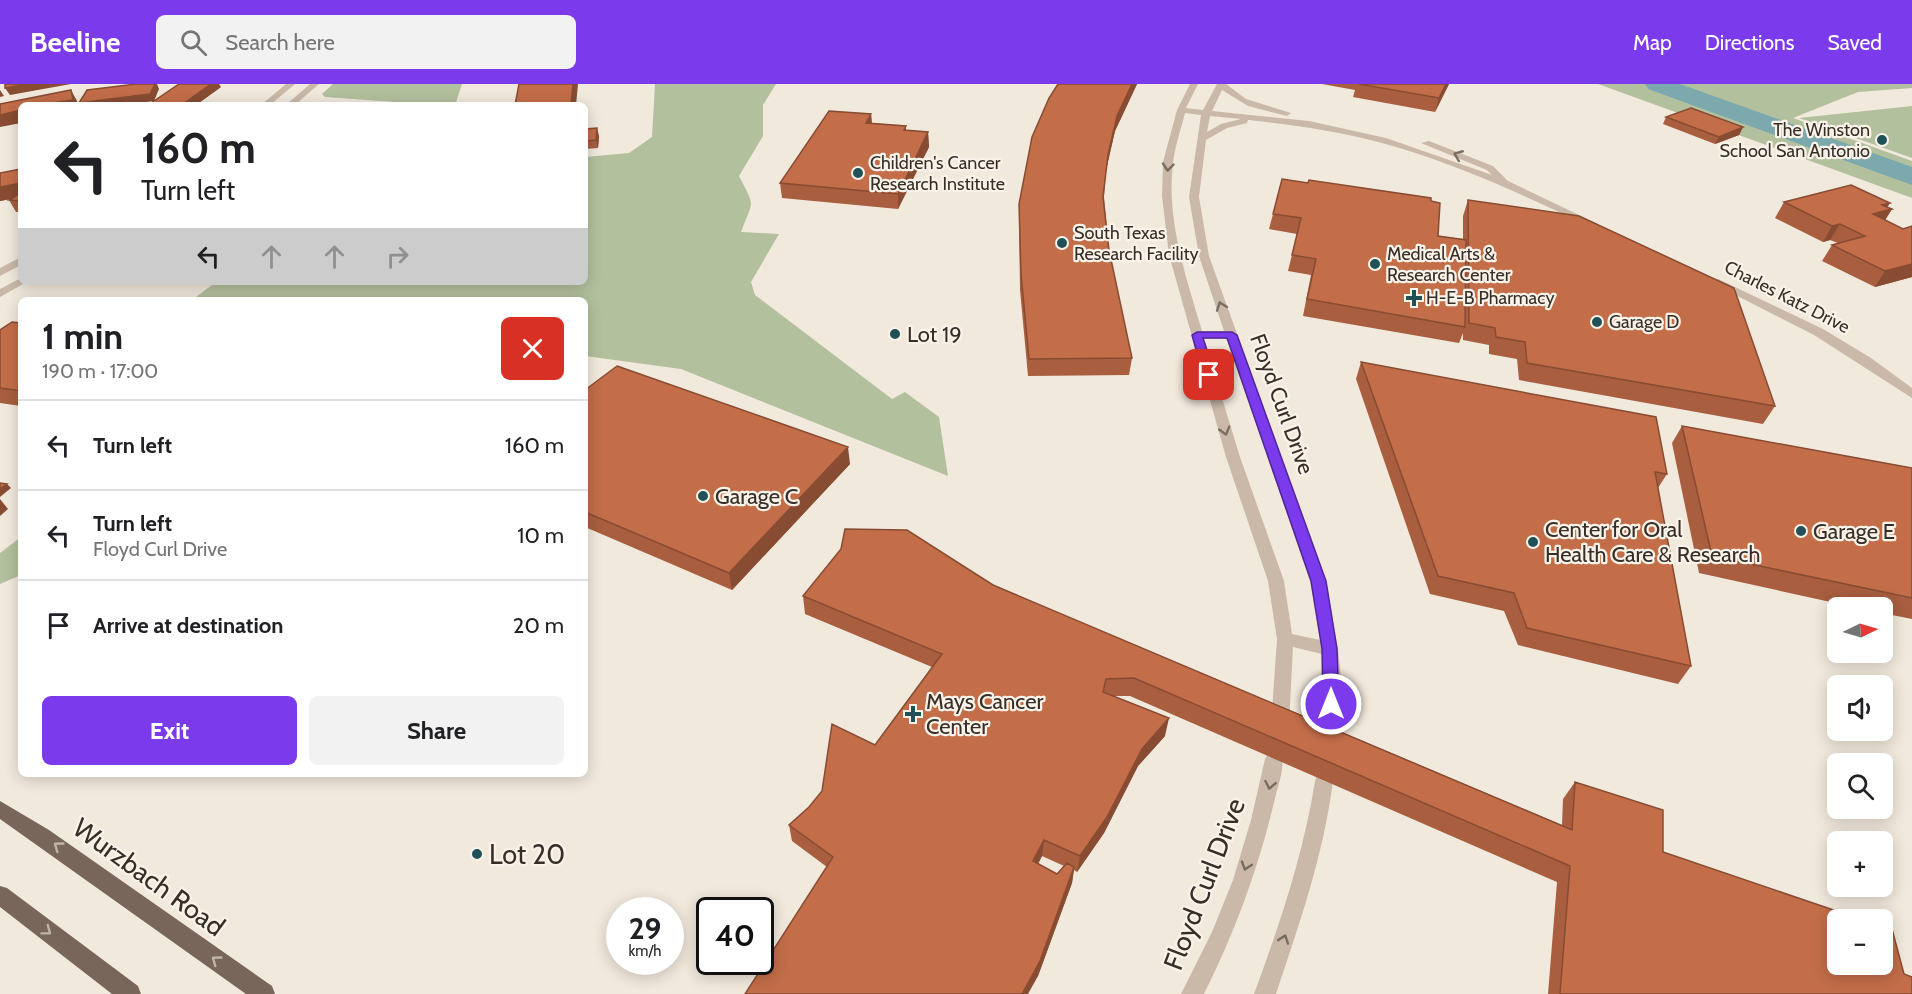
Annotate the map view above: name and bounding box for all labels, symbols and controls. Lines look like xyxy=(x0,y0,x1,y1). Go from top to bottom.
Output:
search box xyxy=(156,15,576,69)
text: Beeline xyxy=(30,25,120,59)
icon: search xyxy=(177,26,210,59)
text: Search here xyxy=(225,29,335,56)
text: Map xyxy=(1633,30,1672,55)
text: Directions xyxy=(1705,30,1794,55)
text: Saved xyxy=(1827,30,1882,55)
place label: The Winston School San Antonio xyxy=(1720,119,1870,162)
text: 160 m xyxy=(141,122,256,174)
icon: left xyxy=(42,126,120,204)
marker: The Winston School San Antonio xyxy=(1875,133,1889,147)
one-way arrow xyxy=(1453,150,1464,162)
place label: Children's Cancer Research Institute xyxy=(870,152,1005,195)
one-way arrow xyxy=(1162,163,1175,172)
marker: Children's Cancer Research Institute xyxy=(851,166,865,180)
text: Turn left xyxy=(141,174,235,207)
place label: South Texas Research Facility xyxy=(1074,222,1199,265)
marker: South Texas Research Facility xyxy=(1055,236,1069,250)
icon: left xyxy=(192,240,225,273)
icon: ahead xyxy=(255,240,288,273)
icon: ahead xyxy=(318,240,351,273)
icon: right xyxy=(381,240,414,273)
place label: Medical Arts & Research Center xyxy=(1387,243,1511,286)
street label: Charles Katz Drive xyxy=(1721,256,1853,338)
marker: Medical Arts & Research Center xyxy=(1368,257,1382,271)
place label: H-E-B Pharmacy xyxy=(1426,287,1555,309)
marker: H-E-B Pharmacy xyxy=(1407,291,1421,305)
one-way arrow xyxy=(1216,301,1229,312)
place label: Garage D xyxy=(1609,311,1679,333)
text: 1 min xyxy=(42,314,123,358)
marker: Garage D xyxy=(1590,315,1604,329)
button: close xyxy=(501,317,564,380)
place label: Lot 19 xyxy=(907,321,962,348)
marker: Lot 19 xyxy=(888,327,902,341)
street label: Floyd Curl Drive xyxy=(1244,330,1320,478)
pin xyxy=(1183,349,1234,400)
icon: arrive xyxy=(1192,358,1225,391)
text: 190 m · 17:00 xyxy=(42,359,158,383)
one-way arrow xyxy=(1218,425,1230,436)
icon: left xyxy=(42,429,75,462)
text: Turn left xyxy=(93,432,172,459)
text: 160 m xyxy=(505,432,564,459)
place label: Garage C xyxy=(715,483,798,510)
marker: Garage C xyxy=(696,489,710,503)
text: Turn left xyxy=(93,510,172,537)
place label: Center for Oral Health Care & Research xyxy=(1545,516,1760,568)
place label: Garage E xyxy=(1813,518,1895,545)
icon: left xyxy=(42,519,75,552)
text: 10 m xyxy=(517,522,564,549)
marker: Garage E xyxy=(1794,524,1808,538)
marker: Center for Oral Health Care & Research xyxy=(1526,535,1540,549)
text: Floyd Curl Drive xyxy=(93,537,227,561)
north arrow xyxy=(1827,597,1893,663)
map controls xyxy=(1827,597,1893,975)
icon: arrive xyxy=(42,609,75,642)
text: Arrive at destination xyxy=(93,612,283,639)
text: 20 m xyxy=(513,612,564,639)
position arrow xyxy=(1299,672,1363,736)
button: sound xyxy=(1827,675,1893,741)
place label: Mays Cancer Center xyxy=(926,688,1043,740)
button: Exit xyxy=(42,696,297,765)
button: Share xyxy=(309,696,564,765)
marker: Mays Cancer Center xyxy=(904,705,922,723)
button: search xyxy=(1827,753,1893,819)
one-way arrow xyxy=(1264,780,1277,790)
street label: Floyd Curl Drive xyxy=(1156,793,1252,975)
street label: Wurzbach Road xyxy=(67,811,231,943)
button: + xyxy=(1827,831,1893,897)
place label: Lot 20 xyxy=(489,838,565,871)
one-way arrow xyxy=(53,843,64,854)
marker: Lot 20 xyxy=(470,847,484,861)
one-way arrow xyxy=(1241,860,1253,871)
speed limit sign: 40 xyxy=(696,897,774,975)
button: − xyxy=(1827,909,1893,975)
text: 29 xyxy=(629,910,661,947)
one-way arrow xyxy=(40,924,51,935)
one-way arrow xyxy=(1277,934,1290,945)
text: km/h xyxy=(629,942,661,960)
one-way arrow xyxy=(212,956,223,967)

